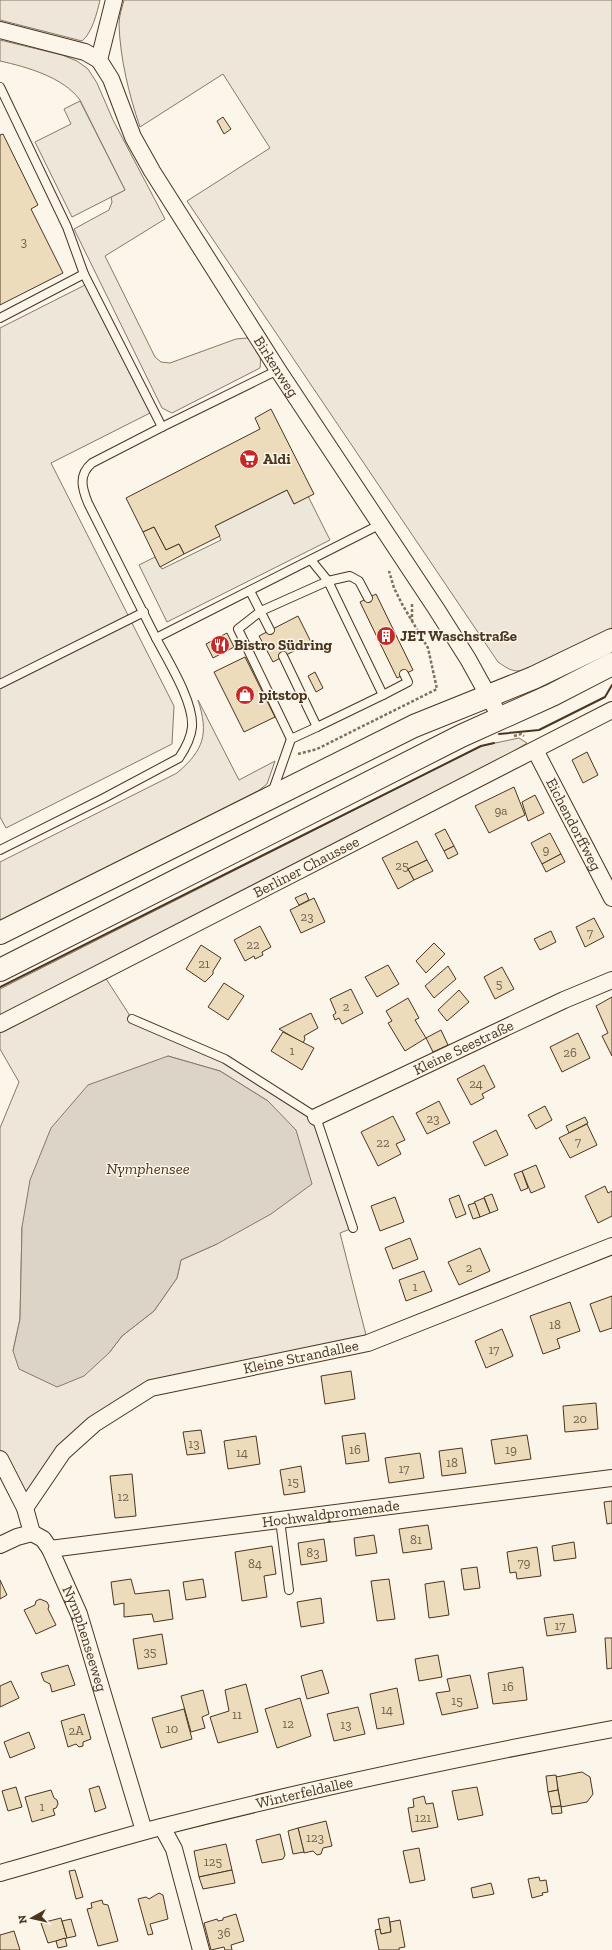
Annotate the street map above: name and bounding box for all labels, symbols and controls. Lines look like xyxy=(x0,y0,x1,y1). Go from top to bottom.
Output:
house number: 3 xyxy=(21,234,27,249)
street label: Birkenweg xyxy=(250,333,302,401)
supermarket icon: Aldi xyxy=(238,448,260,470)
place label: Aldi xyxy=(263,450,291,468)
building icon: JET Waschstraße xyxy=(375,625,397,647)
place label: JET Waschstraße xyxy=(400,627,517,645)
restaurant icon: Bistro Südring xyxy=(209,634,231,656)
place label: Bistro Südring xyxy=(234,636,333,654)
shop icon: pitstop xyxy=(234,684,256,706)
place label: pitstop xyxy=(259,686,308,704)
street label: Eichendorffweg xyxy=(542,775,605,874)
house number: 9a xyxy=(494,803,508,818)
street label: Berliner Chaussee xyxy=(250,832,362,902)
house number: 9 xyxy=(543,842,550,857)
house number: 25 xyxy=(395,858,409,873)
house number: 23 xyxy=(300,909,314,924)
house number: 7 xyxy=(587,925,593,940)
house number: 22 xyxy=(246,937,260,952)
house number: 21 xyxy=(198,956,210,971)
house number: 5 xyxy=(496,976,503,991)
house number: 2 xyxy=(343,999,350,1014)
street label: Kleine Seestraße xyxy=(410,1016,516,1079)
house number: 1 xyxy=(289,1043,295,1058)
house number: 26 xyxy=(563,1045,577,1060)
house number: 24 xyxy=(469,1076,483,1091)
house number: 23 xyxy=(426,1111,440,1126)
house number: 7 xyxy=(575,1134,581,1149)
house number: 22 xyxy=(376,1135,390,1150)
water label: Nymphensee xyxy=(106,1159,190,1178)
house number: 2 xyxy=(466,1260,473,1275)
house number: 1 xyxy=(412,1279,418,1294)
house number: 18 xyxy=(549,1317,561,1332)
street label: Kleine Strandallee xyxy=(242,1336,360,1378)
house number: 17 xyxy=(489,1342,499,1357)
house number: 20 xyxy=(573,1411,587,1426)
house number: 13 xyxy=(188,1436,200,1451)
house number: 16 xyxy=(349,1442,361,1457)
house number: 19 xyxy=(505,1442,517,1457)
house number: 14 xyxy=(236,1445,248,1460)
house number: 18 xyxy=(446,1455,458,1470)
house number: 17 xyxy=(399,1461,409,1476)
house number: 15 xyxy=(287,1474,299,1489)
house number: 12 xyxy=(117,1489,129,1504)
street label: Hochwaldpromenade xyxy=(261,1496,400,1531)
house number: 81 xyxy=(410,1532,422,1547)
house number: 83 xyxy=(306,1545,320,1560)
house number: 79 xyxy=(517,1555,531,1570)
house number: 84 xyxy=(248,1556,262,1571)
street label: Nymphenseeweg xyxy=(58,1583,111,1694)
house number: 17 xyxy=(555,1618,565,1633)
house number: 35 xyxy=(143,1644,157,1659)
house number: 16 xyxy=(502,1679,514,1694)
house number: 15 xyxy=(451,1693,463,1708)
house number: 14 xyxy=(381,1702,393,1717)
house number: 11 xyxy=(232,1707,242,1722)
house number: 12 xyxy=(282,1716,294,1731)
house number: 13 xyxy=(340,1717,352,1732)
house number: 10 xyxy=(166,1721,178,1736)
house number: 2A xyxy=(68,1723,84,1738)
street label: Winterfeldallee xyxy=(254,1773,355,1812)
house number: 1 xyxy=(39,1799,45,1814)
house number: 121 xyxy=(415,1810,431,1825)
house number: 123 xyxy=(306,1830,324,1845)
house number: 125 xyxy=(204,1854,223,1869)
north arrow xyxy=(12,1898,52,1938)
text: N xyxy=(15,1914,30,1924)
house number: 36 xyxy=(217,1925,231,1940)

